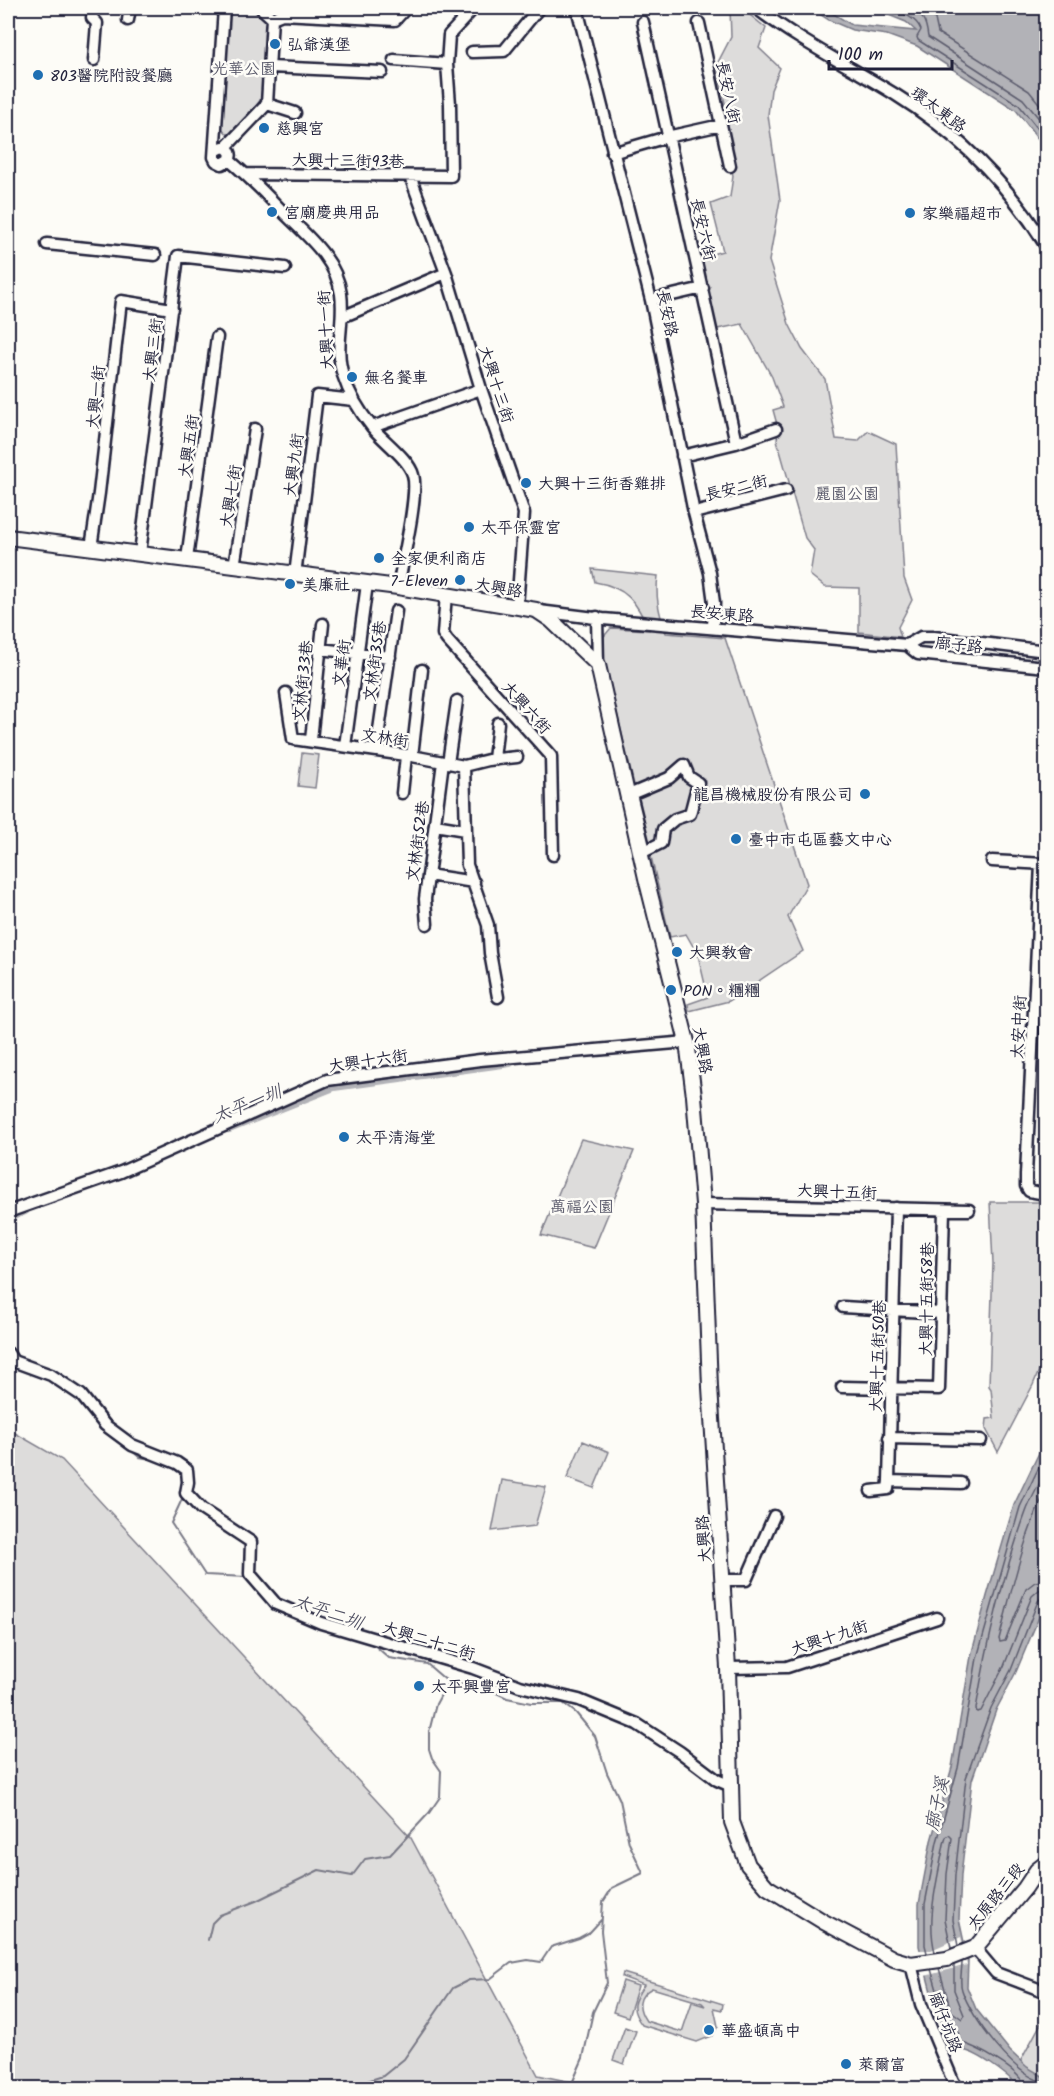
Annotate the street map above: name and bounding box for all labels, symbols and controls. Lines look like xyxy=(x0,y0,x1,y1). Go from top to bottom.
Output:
place label: 弘爺漢堡 xyxy=(287,33,351,58)
scale bar xyxy=(829,33,952,71)
marker: 弘爺漢堡 xyxy=(268,37,282,51)
text: 100 m xyxy=(838,41,883,70)
park label: 光華公園 xyxy=(212,57,276,82)
street label: 長安八街 xyxy=(709,58,746,126)
place label: 803醫院附設餐廳 xyxy=(50,64,173,89)
marker: 803醫院附設餐廳 xyxy=(31,68,45,82)
street label: 環太東路 xyxy=(905,81,971,139)
place label: 慈興宮 xyxy=(276,117,324,142)
marker: 慈興宮 xyxy=(257,121,271,135)
street label: 大興十三街93巷 xyxy=(291,148,405,175)
street label: 長安六街 xyxy=(683,195,722,263)
place label: 宮廟慶典用品 xyxy=(284,201,380,226)
place label: 家樂福超市 xyxy=(922,202,1002,227)
marker: 宮廟慶典用品 xyxy=(265,205,279,219)
marker: 家樂福超市 xyxy=(903,206,917,220)
street label: 長安路 xyxy=(649,287,684,339)
street label: 大興十一街 xyxy=(312,289,341,371)
street label: 大興三街 xyxy=(137,317,170,383)
street label: 大興十三街 xyxy=(471,343,520,426)
street label: 大興一街 xyxy=(81,364,112,430)
place label: 無名餐車 xyxy=(364,366,428,391)
marker: 無名餐車 xyxy=(345,370,359,384)
street label: 大興五街 xyxy=(173,413,206,480)
street label: 大興九街 xyxy=(278,432,311,498)
street label: 大興七街 xyxy=(214,463,249,530)
street label: 長安二街 xyxy=(702,469,770,508)
place label: 大興十三街香雞排 xyxy=(538,472,666,497)
marker: 大興十三街香雞排 xyxy=(519,476,533,490)
park label: 麗園公園 xyxy=(815,482,879,507)
place label: 太平保靈宮 xyxy=(481,516,561,541)
marker: 太平保靈宮 xyxy=(462,520,476,534)
place label: 全家便利商店 xyxy=(391,547,487,572)
marker: 全家便利商店 xyxy=(372,551,386,565)
place label: 7-Eleven xyxy=(390,569,448,594)
street label: 大興路 xyxy=(473,572,525,605)
place label: 美廉社 xyxy=(302,573,350,598)
marker: 7-Eleven xyxy=(453,573,467,587)
marker: 美廉社 xyxy=(283,577,297,591)
street label: 長安東路 xyxy=(689,599,755,630)
street label: 文林街35巷 xyxy=(357,619,394,703)
street label: 廍子路 xyxy=(934,631,984,660)
street label: 文華街 xyxy=(327,638,358,689)
street label: 文林街33巷 xyxy=(287,639,320,723)
street label: 大興六街 xyxy=(495,676,557,740)
street label: 文林街 xyxy=(359,722,410,755)
place label: 龍昌機械股份有限公司 xyxy=(693,783,853,808)
marker: 龍昌機械股份有限公司 xyxy=(858,787,872,801)
street label: 文林街52巷 xyxy=(400,799,437,883)
place label: 臺中市屯區藝文中心 xyxy=(748,828,892,853)
marker: 臺中市屯區藝文中心 xyxy=(729,832,743,846)
place label: 大興教會 xyxy=(689,941,753,966)
marker: 大興教會 xyxy=(670,945,684,959)
place label: PON。糰糰 xyxy=(683,979,760,1004)
marker: PON。糰糰 xyxy=(664,983,678,997)
street label: 太安中街 xyxy=(1005,994,1034,1060)
street label: 大興路 xyxy=(685,1024,718,1076)
street label: 大興十六街 xyxy=(327,1044,410,1079)
water label: 太平一圳 xyxy=(209,1078,288,1132)
place label: 太平清海堂 xyxy=(356,1126,436,1151)
marker: 太平清海堂 xyxy=(337,1130,351,1144)
street label: 大興十五街 xyxy=(797,1179,877,1206)
park label: 萬福公園 xyxy=(550,1195,614,1220)
street label: 大興十五街58巷 xyxy=(914,1242,941,1356)
street label: 大興十五街50巷 xyxy=(864,1299,893,1413)
street label: 大興路 xyxy=(690,1514,719,1564)
water label: 太平二圳 xyxy=(289,1588,368,1639)
street label: 大興十九街 xyxy=(788,1614,871,1663)
street label: 大興二十二街 xyxy=(379,1615,478,1667)
place label: 太平興豐宮 xyxy=(431,1675,511,1700)
marker: 太平興豐宮 xyxy=(412,1679,426,1693)
water label: 廍子溪 xyxy=(919,1774,958,1834)
street label: 太原路三段 xyxy=(961,1858,1031,1936)
street label: 廍仔坑路 xyxy=(921,1988,968,2057)
place label: 華盛頓高中 xyxy=(721,2019,801,2044)
marker: 華盛頓高中 xyxy=(702,2023,716,2037)
place label: 萊爾富 xyxy=(858,2053,906,2078)
marker: 萊爾富 xyxy=(839,2057,853,2071)

